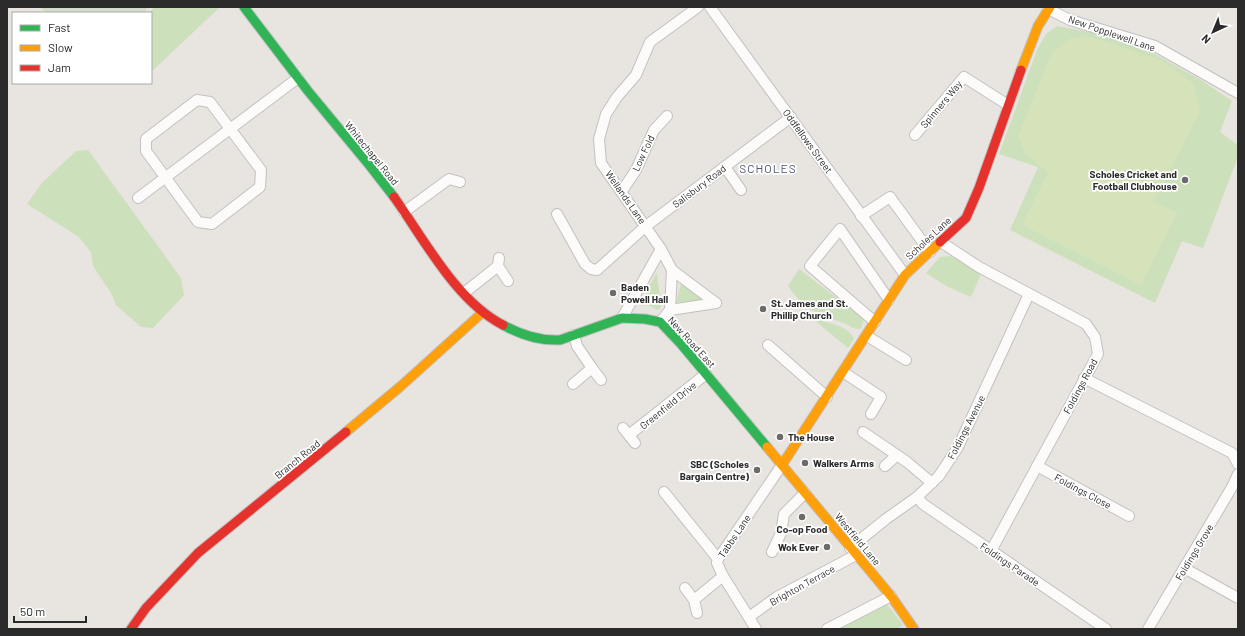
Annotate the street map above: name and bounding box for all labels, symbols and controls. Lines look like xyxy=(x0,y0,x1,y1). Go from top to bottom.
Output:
legend xyxy=(12,12,152,84)
street label: New Popplewell Lane xyxy=(1067,12,1157,54)
north arrow xyxy=(1193,12,1233,52)
text: Fast xyxy=(48,20,71,34)
text: N xyxy=(1199,32,1213,47)
text: Slow xyxy=(48,40,73,54)
text: Jam xyxy=(48,60,71,74)
street label: Spinners Way xyxy=(918,78,965,130)
street label: Oddfellows Street xyxy=(781,107,836,176)
street label: Whitechapel Road xyxy=(343,119,401,187)
street label: Low Fold xyxy=(629,133,657,173)
district label: SCHOLES xyxy=(739,161,797,175)
street label: Salisbury Road xyxy=(670,162,728,210)
street label: Wellands Lane xyxy=(603,168,649,226)
place label: Scholes Cricket and Football Clubhouse xyxy=(1090,168,1178,192)
marker: Scholes Cricket and Football Clubhouse xyxy=(1180,175,1190,185)
street label: Scholes Lane xyxy=(903,214,953,262)
place label: Baden Powell Hall xyxy=(621,281,668,305)
marker: Baden Powell Hall xyxy=(608,288,618,298)
place label: St. James and St. Phillip Church xyxy=(771,297,848,321)
marker: St. James and St. Phillip Church xyxy=(758,304,768,314)
street label: New Road East xyxy=(666,314,718,370)
street label: Foldings Road xyxy=(1060,356,1100,416)
street label: Greenfield Drive xyxy=(637,379,699,431)
street label: Foldings Avenue xyxy=(945,393,987,461)
place label: The House xyxy=(788,431,835,443)
marker: The House xyxy=(775,432,785,442)
street label: Branch Road xyxy=(272,437,322,481)
place label: Walkers Arms xyxy=(813,457,874,469)
place label: SBC (Scholes Bargain Centre) xyxy=(680,458,750,482)
marker: Walkers Arms xyxy=(800,458,810,468)
marker: SBC (Scholes Bargain Centre) xyxy=(752,465,762,475)
street label: Foldings Close xyxy=(1053,471,1113,511)
street label: Westfield Lane xyxy=(833,510,883,568)
street label: Tabbs Lane xyxy=(715,512,753,560)
marker: Co-op Food xyxy=(797,512,807,522)
street label: Foldings Grove xyxy=(1173,522,1215,582)
place label: Co-op Food xyxy=(777,523,828,535)
street label: Foldings Parade xyxy=(978,540,1042,588)
place label: Wok Ever xyxy=(778,541,819,553)
marker: Wok Ever xyxy=(822,542,832,552)
street label: Brighton Terrace xyxy=(767,562,837,608)
scale bar xyxy=(14,598,86,624)
text: 50 m xyxy=(20,604,45,618)

